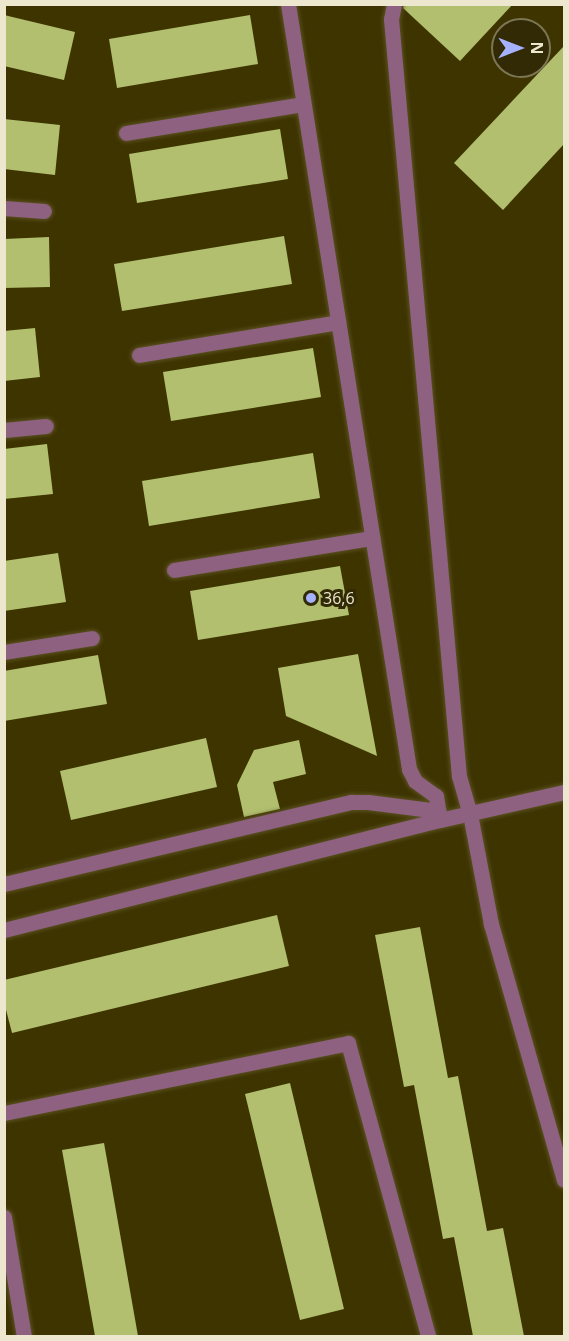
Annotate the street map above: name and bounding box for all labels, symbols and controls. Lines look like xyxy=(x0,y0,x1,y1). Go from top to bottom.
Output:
north arrow xyxy=(491,18,551,78)
text: N xyxy=(526,41,548,55)
place label: 36,6 xyxy=(323,588,355,608)
marker: 36,6 xyxy=(304,591,318,605)

